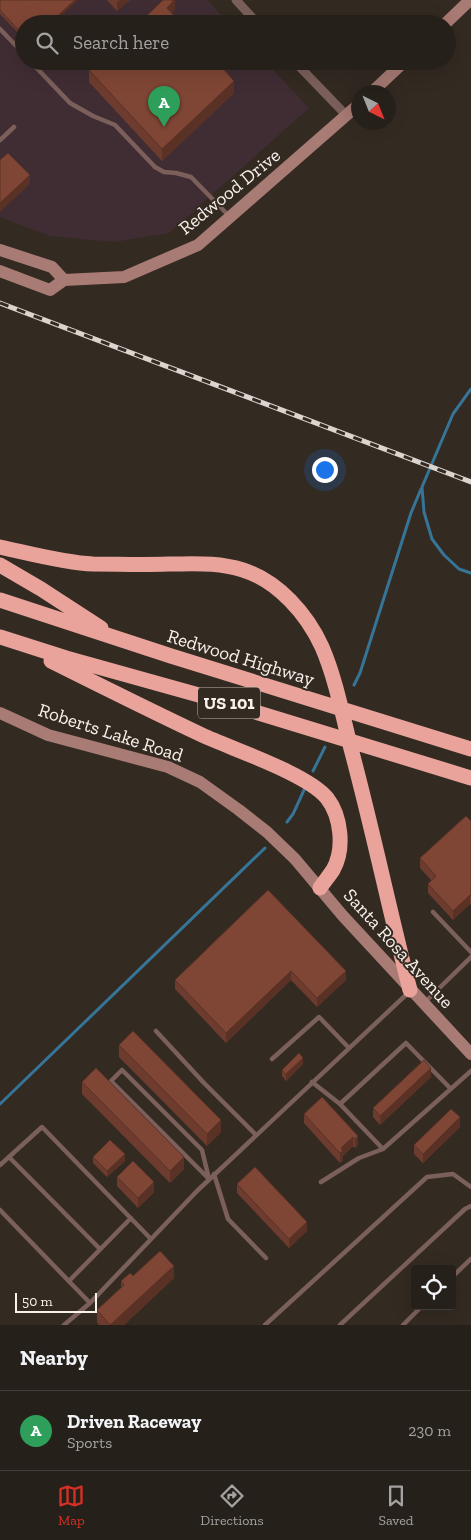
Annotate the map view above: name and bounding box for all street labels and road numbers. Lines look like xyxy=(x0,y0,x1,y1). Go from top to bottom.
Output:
street label: Redwood Drive xyxy=(174,143,285,239)
street label: Redwood Highway xyxy=(164,624,317,691)
road number: US 101 xyxy=(198,688,260,718)
street label: Roberts Lake Road xyxy=(35,698,187,767)
street label: Santa Rosa Avenue xyxy=(339,884,459,1013)

